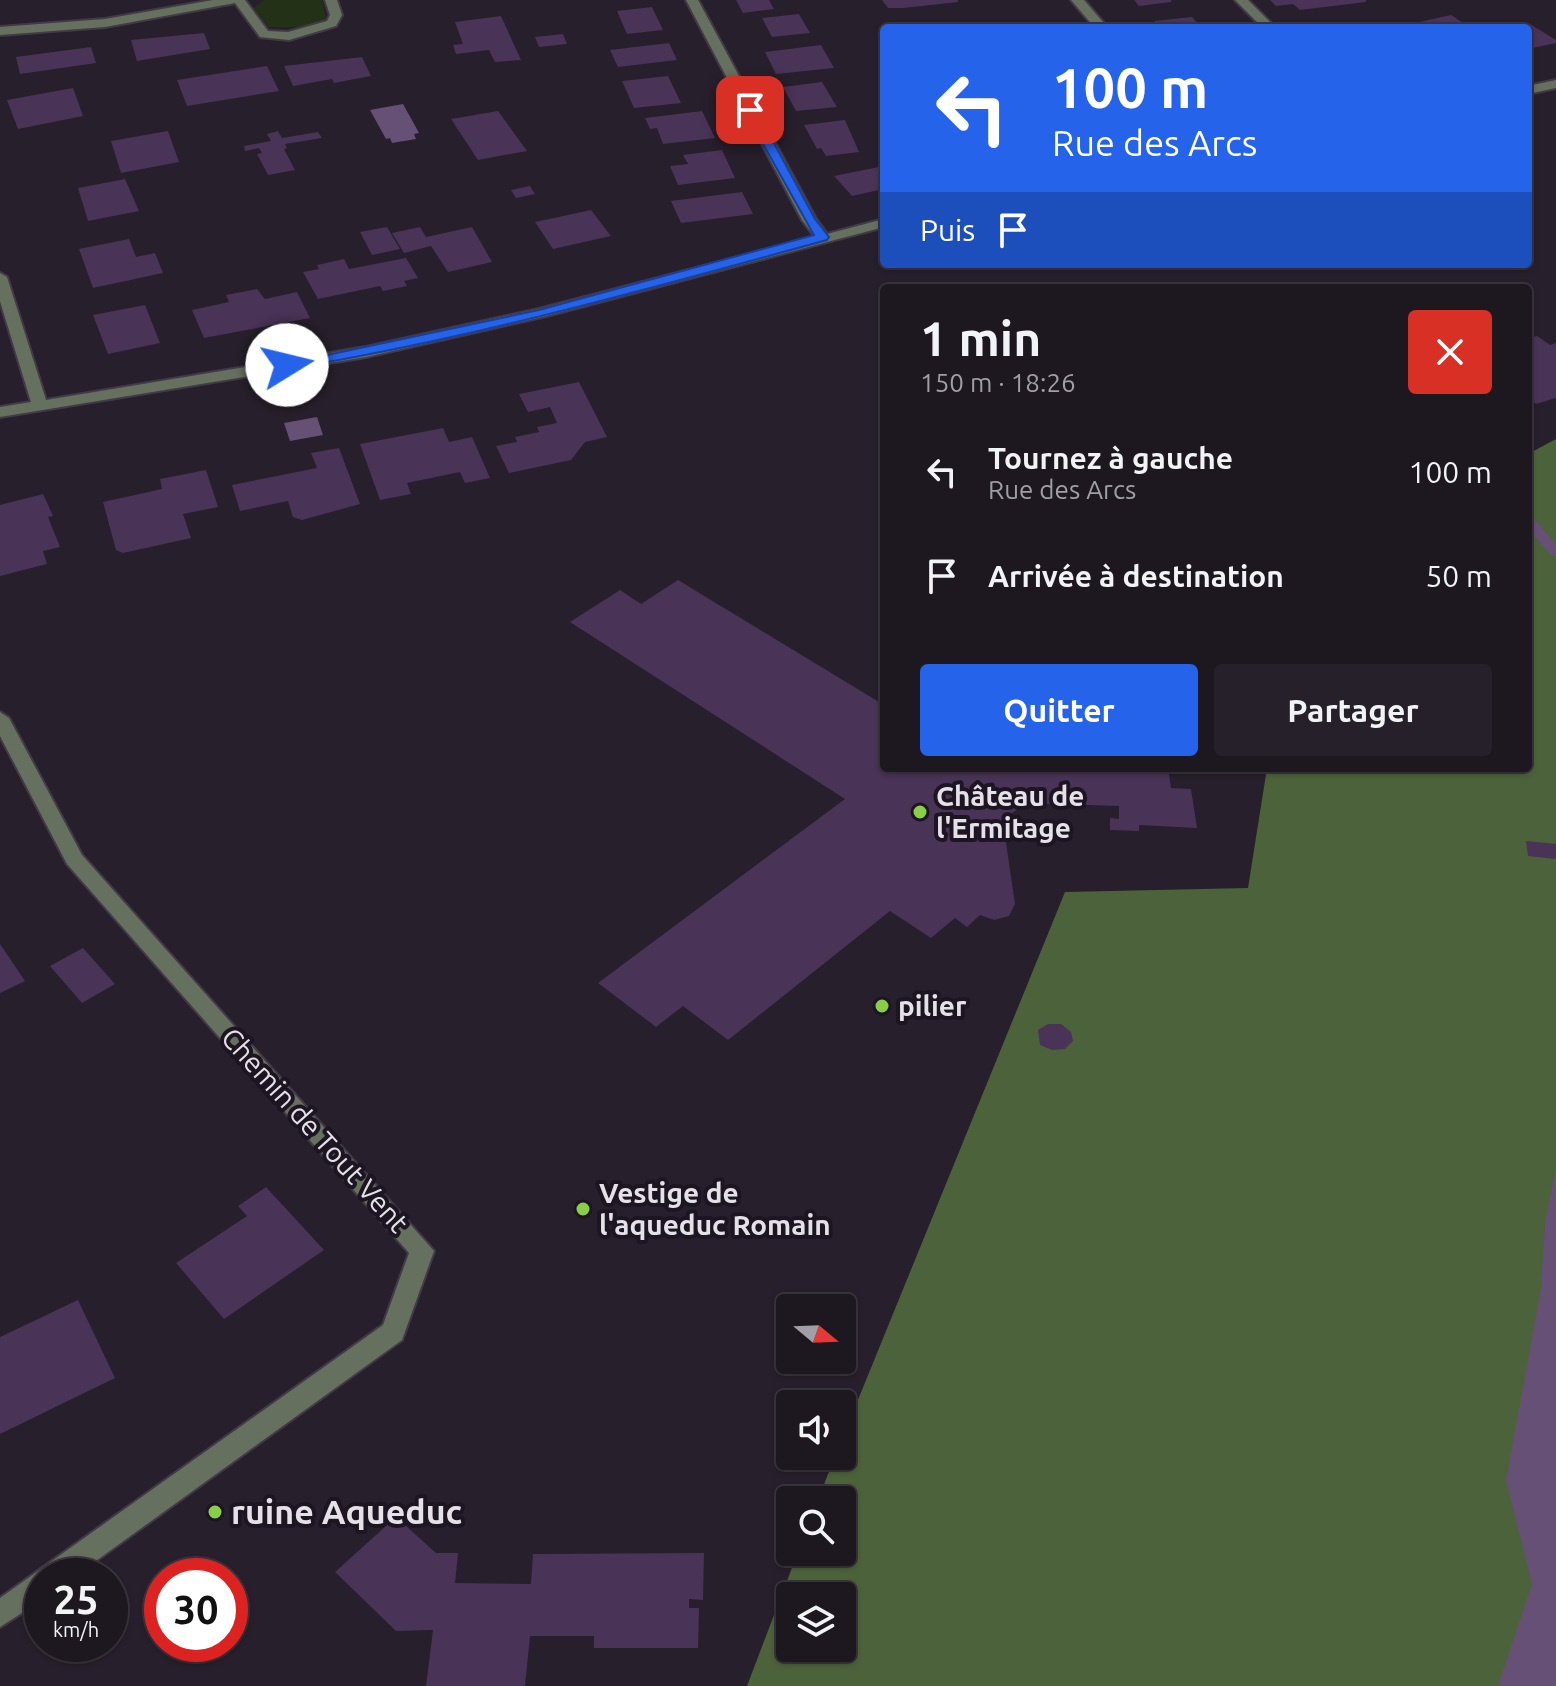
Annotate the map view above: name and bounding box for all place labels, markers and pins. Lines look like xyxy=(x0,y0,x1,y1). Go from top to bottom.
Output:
pin xyxy=(716,76,784,144)
place label: Château de l'Ermitage xyxy=(936,780,1084,843)
marker: Château de l'Ermitage xyxy=(911,803,929,821)
place label: pilier xyxy=(898,990,967,1021)
marker: pilier xyxy=(873,997,891,1015)
place label: Vestige de l'aqueduc Romain xyxy=(599,1177,831,1240)
marker: Vestige de l'aqueduc Romain xyxy=(574,1200,592,1218)
place label: ruine Aqueduc xyxy=(231,1492,462,1530)
marker: ruine Aqueduc xyxy=(206,1503,224,1521)

